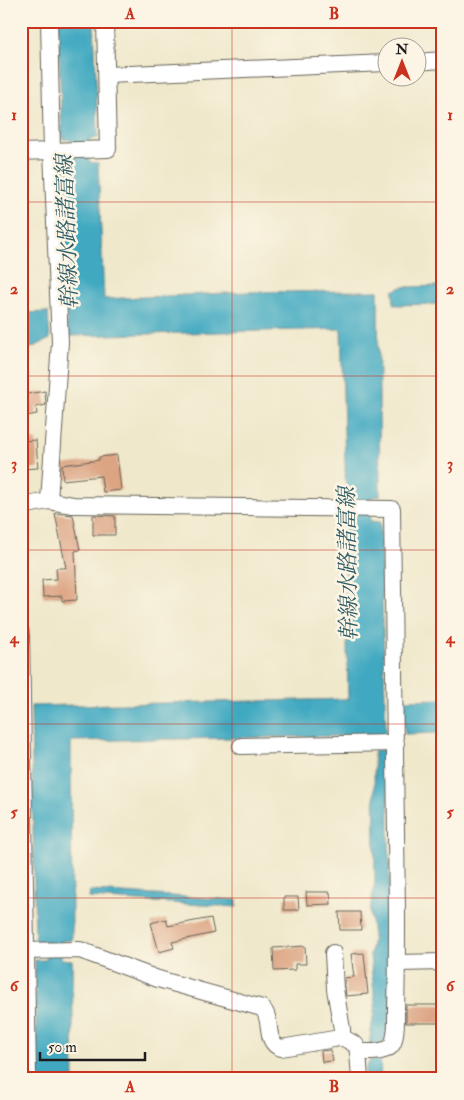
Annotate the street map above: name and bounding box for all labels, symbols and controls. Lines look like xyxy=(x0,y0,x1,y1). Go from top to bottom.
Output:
text: A xyxy=(124,4,136,24)
text: B xyxy=(329,4,339,24)
north arrow xyxy=(376,38,426,88)
text: N xyxy=(395,41,409,58)
text: 1 xyxy=(11,105,17,125)
text: 1 xyxy=(447,105,453,125)
water label: 幹線水路諸富線 xyxy=(50,152,84,309)
text: 2 xyxy=(10,279,18,299)
text: 2 xyxy=(446,279,454,299)
text: 3 xyxy=(11,454,17,474)
text: 3 xyxy=(447,454,453,474)
water label: 幹線水路諸富線 xyxy=(333,484,363,641)
text: 4 xyxy=(9,628,20,648)
text: 4 xyxy=(445,628,456,648)
text: 5 xyxy=(10,802,18,822)
text: 5 xyxy=(446,802,454,822)
text: 6 xyxy=(10,976,20,996)
text: 6 xyxy=(446,976,456,996)
scale bar xyxy=(40,1030,145,1062)
text: 50 m xyxy=(48,1038,77,1057)
text: A xyxy=(124,1077,136,1097)
text: B xyxy=(329,1077,339,1097)

